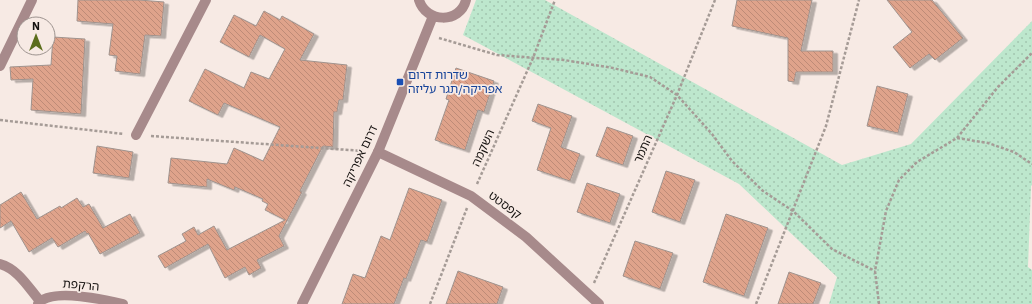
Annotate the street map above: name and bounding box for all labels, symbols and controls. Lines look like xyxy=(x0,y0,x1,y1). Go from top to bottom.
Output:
north arrow xyxy=(16,16,56,56)
text: N xyxy=(32,19,40,33)
place label: שדרות דרום אפריקה/תגר עליזה xyxy=(408,67,503,96)
marker: שדרות דרום אפריקה/תגר עליזה xyxy=(395,77,405,87)
street label: דרום אפריקה xyxy=(339,122,381,189)
street label: השקמה xyxy=(468,127,497,169)
street label: התמר xyxy=(630,132,655,165)
street label: קפסטט xyxy=(486,187,525,222)
street label: הרקפת xyxy=(62,275,100,294)

